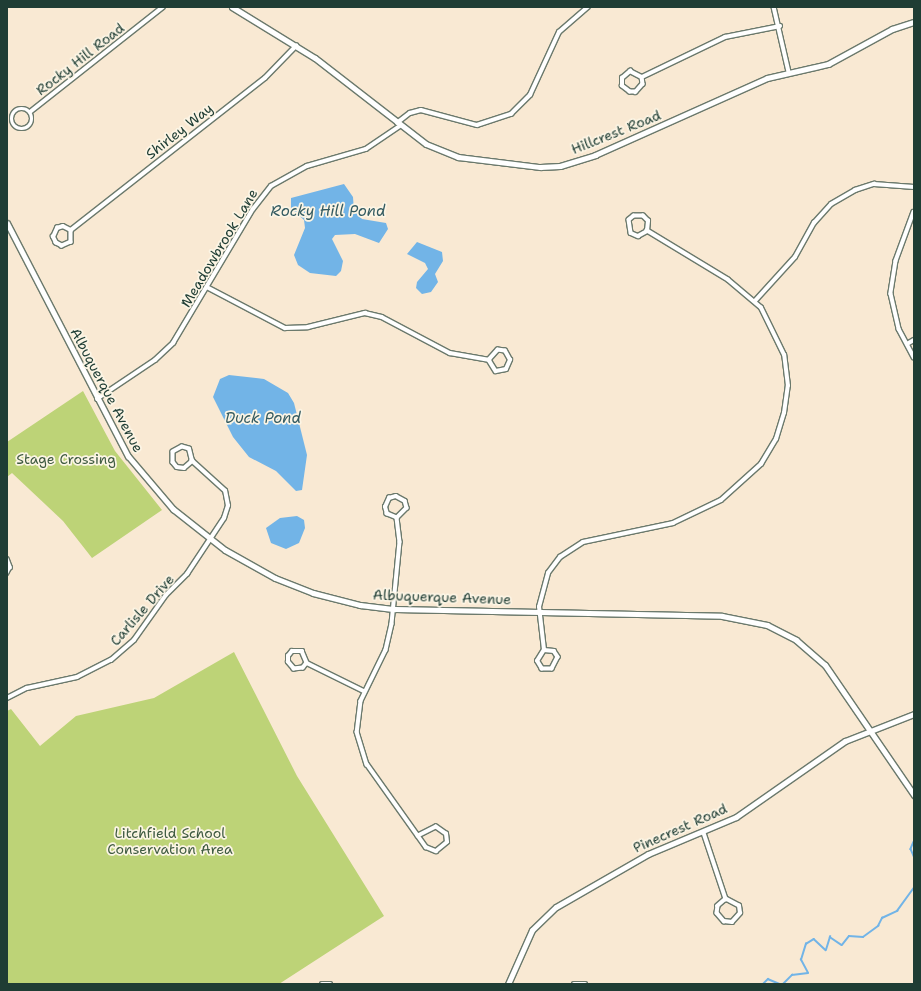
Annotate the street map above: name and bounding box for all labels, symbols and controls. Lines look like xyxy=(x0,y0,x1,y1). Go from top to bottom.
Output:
street label: Rocky Hill Road xyxy=(33,19,127,99)
street label: Shirley Way xyxy=(142,100,216,162)
street label: Hillcrest Road xyxy=(569,106,663,158)
street label: Meadowbrook Lane xyxy=(177,186,261,310)
water label: Rocky Hill Pond xyxy=(270,203,386,221)
street label: Albuquerque Avenue xyxy=(67,325,147,455)
water label: Duck Pond xyxy=(225,410,301,428)
park label: Stage Crossing xyxy=(16,451,116,467)
street label: Carlisle Drive xyxy=(107,571,177,649)
street label: Albuquerque Avenue xyxy=(372,586,512,608)
street label: Pinecrest Road xyxy=(630,800,730,856)
park label: Litchfield School Conservation Area xyxy=(107,825,233,858)

